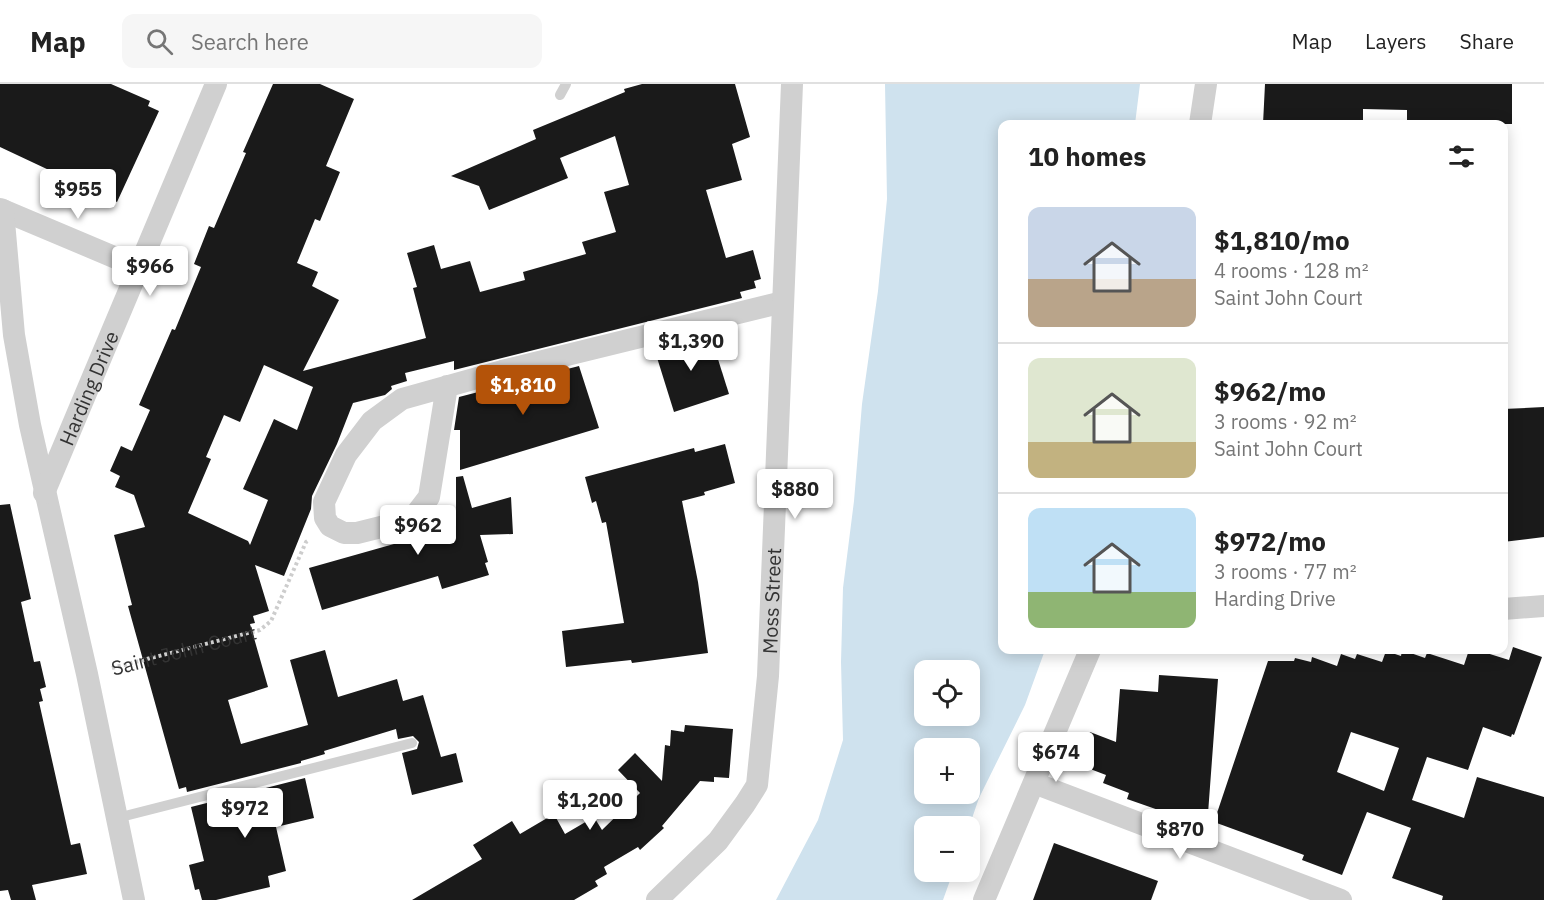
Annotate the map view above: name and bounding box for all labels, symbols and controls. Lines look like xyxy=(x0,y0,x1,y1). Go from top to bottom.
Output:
search box xyxy=(122,14,542,68)
text: Map xyxy=(30,23,86,60)
icon: search xyxy=(143,25,176,58)
text: Search here xyxy=(191,27,309,56)
text: Map xyxy=(1292,27,1332,55)
text: Layers xyxy=(1365,27,1427,55)
text: Share xyxy=(1460,27,1514,55)
text: 10 homes xyxy=(1028,139,1146,173)
icon: filters xyxy=(1445,140,1478,173)
pin: $955 xyxy=(42,169,114,220)
text: $955 xyxy=(54,175,102,202)
text: $1,810/mo xyxy=(1214,223,1350,257)
icon: home xyxy=(1076,231,1148,303)
pin: $966 xyxy=(114,246,186,297)
text: $966 xyxy=(126,252,174,279)
text: 4 rooms · 128 m² xyxy=(1214,257,1369,284)
text: Saint John Court xyxy=(1214,284,1363,311)
pin: $1,390 xyxy=(642,321,740,372)
street label: Harding Drive xyxy=(52,327,124,449)
text: $1,390 xyxy=(658,327,724,354)
pin: $1,810 xyxy=(474,365,572,416)
text: $1,810 xyxy=(490,371,556,398)
text: $962/mo xyxy=(1214,374,1326,408)
icon: home xyxy=(1076,382,1148,454)
text: 3 rooms · 92 m² xyxy=(1214,408,1357,435)
text: Saint John Court xyxy=(1214,435,1363,462)
pin: $880 xyxy=(759,469,831,520)
text: $880 xyxy=(771,475,819,502)
pin: $962 xyxy=(382,505,454,556)
text: $962 xyxy=(394,511,442,538)
text: $972/mo xyxy=(1214,524,1326,558)
icon: home xyxy=(1076,532,1148,604)
street label: Moss Street xyxy=(755,547,787,654)
text: 3 rooms · 77 m² xyxy=(1214,558,1357,585)
text: Harding Drive xyxy=(1214,585,1336,612)
street label: Saint John Court xyxy=(108,618,259,681)
map controls xyxy=(914,660,980,882)
button: locate xyxy=(914,660,980,726)
pin: $674 xyxy=(1020,732,1092,783)
button: + xyxy=(914,738,980,804)
text: $674 xyxy=(1032,738,1080,765)
pin: $1,200 xyxy=(541,780,639,831)
text: $1,200 xyxy=(557,786,623,813)
pin: $972 xyxy=(209,788,281,839)
text: $972 xyxy=(221,794,269,821)
pin: $870 xyxy=(1144,809,1216,860)
text: $870 xyxy=(1156,815,1204,842)
button: − xyxy=(914,816,980,882)

